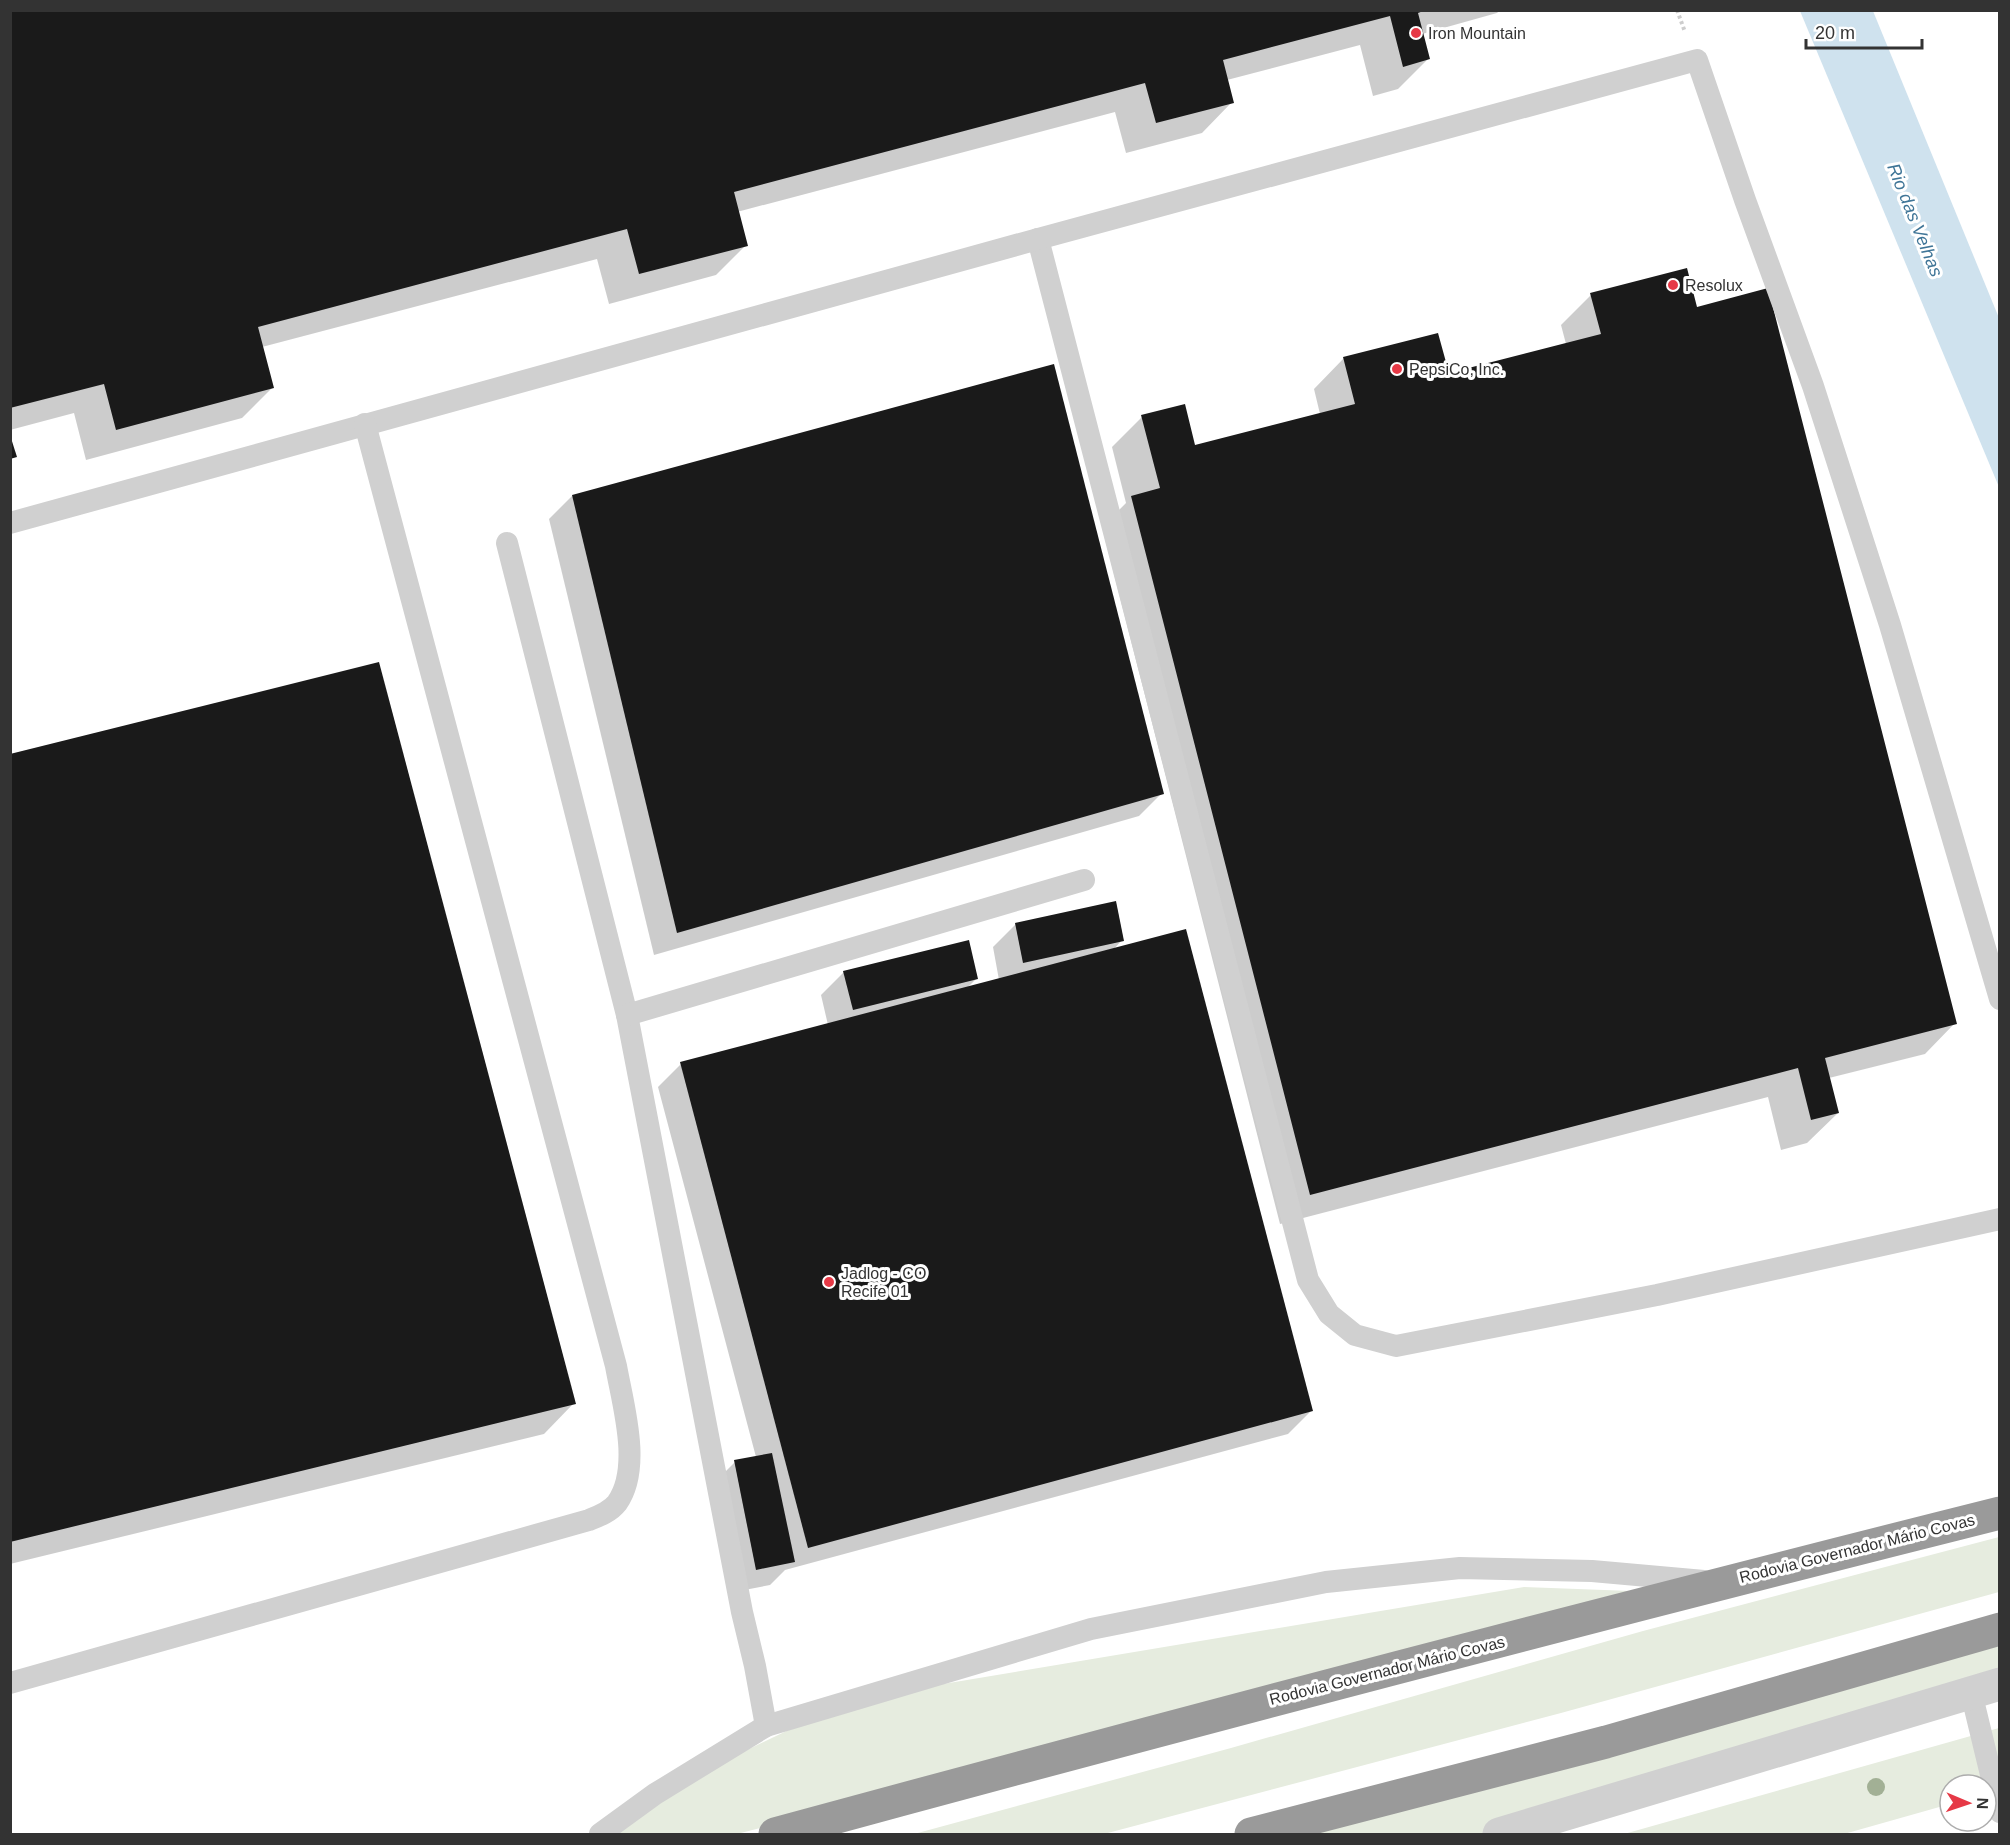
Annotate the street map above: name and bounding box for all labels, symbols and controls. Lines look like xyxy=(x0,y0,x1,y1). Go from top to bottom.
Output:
scale bar xyxy=(1806,12,1922,50)
text: 20 m xyxy=(1815,23,1855,43)
place label: Iron Mountain xyxy=(1428,25,1526,42)
marker: Iron Mountain xyxy=(1409,26,1423,40)
water label: Rio das Velhas xyxy=(1883,160,1947,280)
place label: Resolux xyxy=(1685,277,1743,294)
marker: Resolux xyxy=(1666,278,1680,292)
place label: PepsiCo, Inc. xyxy=(1409,361,1504,378)
marker: PepsiCo, Inc. xyxy=(1390,362,1404,376)
place label: Jadlog - CO Recife 01 xyxy=(841,1265,926,1300)
marker: Jadlog - CO Recife 01 xyxy=(822,1275,836,1289)
street label: Rodovia Governador Mário Covas xyxy=(1738,1511,1977,1586)
street label: Rodovia Governador Mário Covas xyxy=(1268,1633,1507,1708)
north arrow xyxy=(1938,1773,1998,1833)
text: N xyxy=(1974,1797,1991,1810)

